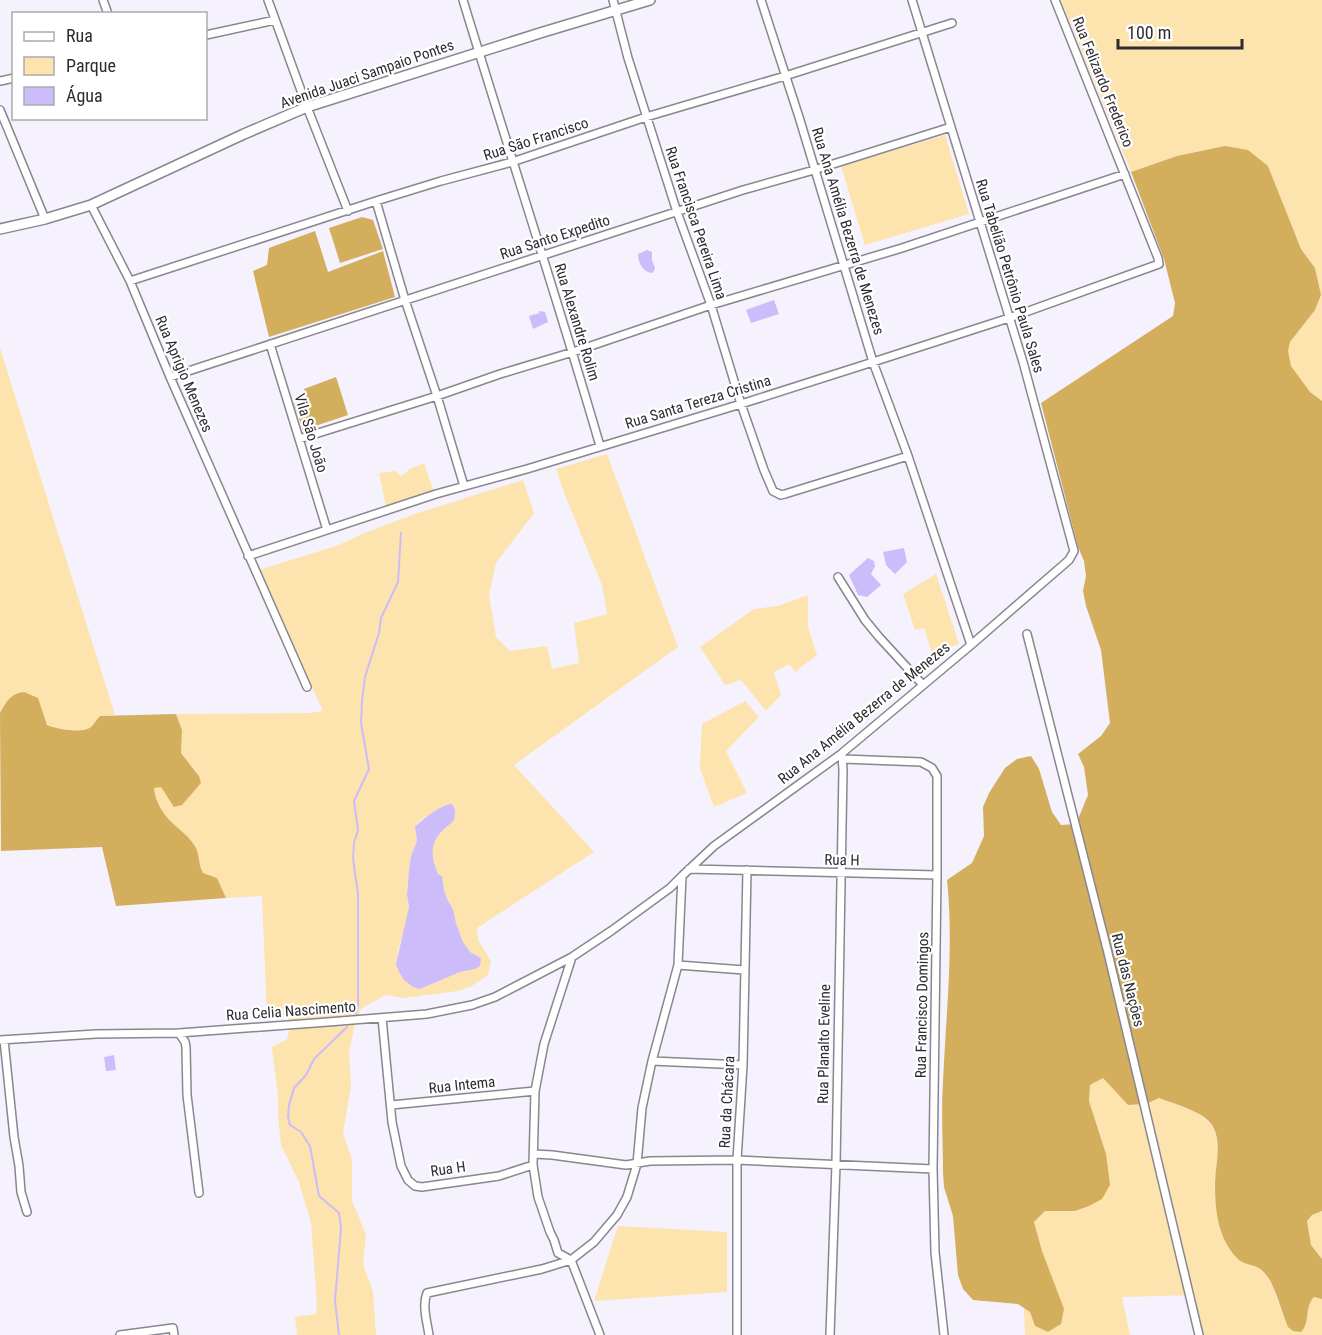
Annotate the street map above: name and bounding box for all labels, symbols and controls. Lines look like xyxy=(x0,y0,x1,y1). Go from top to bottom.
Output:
legend xyxy=(12,12,207,120)
scale bar xyxy=(1118,12,1242,50)
street label: Rua Felizardo Frederico xyxy=(1069,14,1137,150)
text: 100 m xyxy=(1127,22,1171,43)
text: Rua xyxy=(66,25,93,46)
street label: Avenida Juaci Sampaio Pontes xyxy=(278,36,456,112)
text: Parque xyxy=(66,55,116,76)
text: Água xyxy=(66,85,103,106)
street label: Rua São Francisco xyxy=(481,114,591,164)
street label: Rua Ana Amélia Bezerra de Menezes xyxy=(808,125,888,337)
street label: Rua Francisca Pereira Lima xyxy=(661,144,731,302)
street label: Rua Tabelião Petrônio Paula Sales xyxy=(972,177,1048,375)
street label: Rua Santo Expedito xyxy=(498,211,612,263)
street label: Rua Alexandre Rolim xyxy=(551,261,603,383)
street label: Rua Aprigio Menezes xyxy=(151,313,217,435)
street label: Rua Santa Tereza Cristina xyxy=(623,371,773,433)
street label: Vila São João xyxy=(290,391,332,475)
street label: Rua Ana Amélia Bezerra de Menezes xyxy=(774,638,954,788)
street label: Rua H xyxy=(824,851,860,869)
street label: Rua Francisco Domingos xyxy=(912,931,932,1078)
street label: Rua das Nações xyxy=(1108,931,1148,1029)
street label: Rua Planalto Eveline xyxy=(814,984,834,1104)
street label: Rua Celia Nascimento xyxy=(226,997,356,1025)
street label: Rua da Chácara xyxy=(716,1055,738,1149)
street label: Rua Intema xyxy=(428,1073,496,1097)
street label: Rua H xyxy=(429,1158,467,1180)

